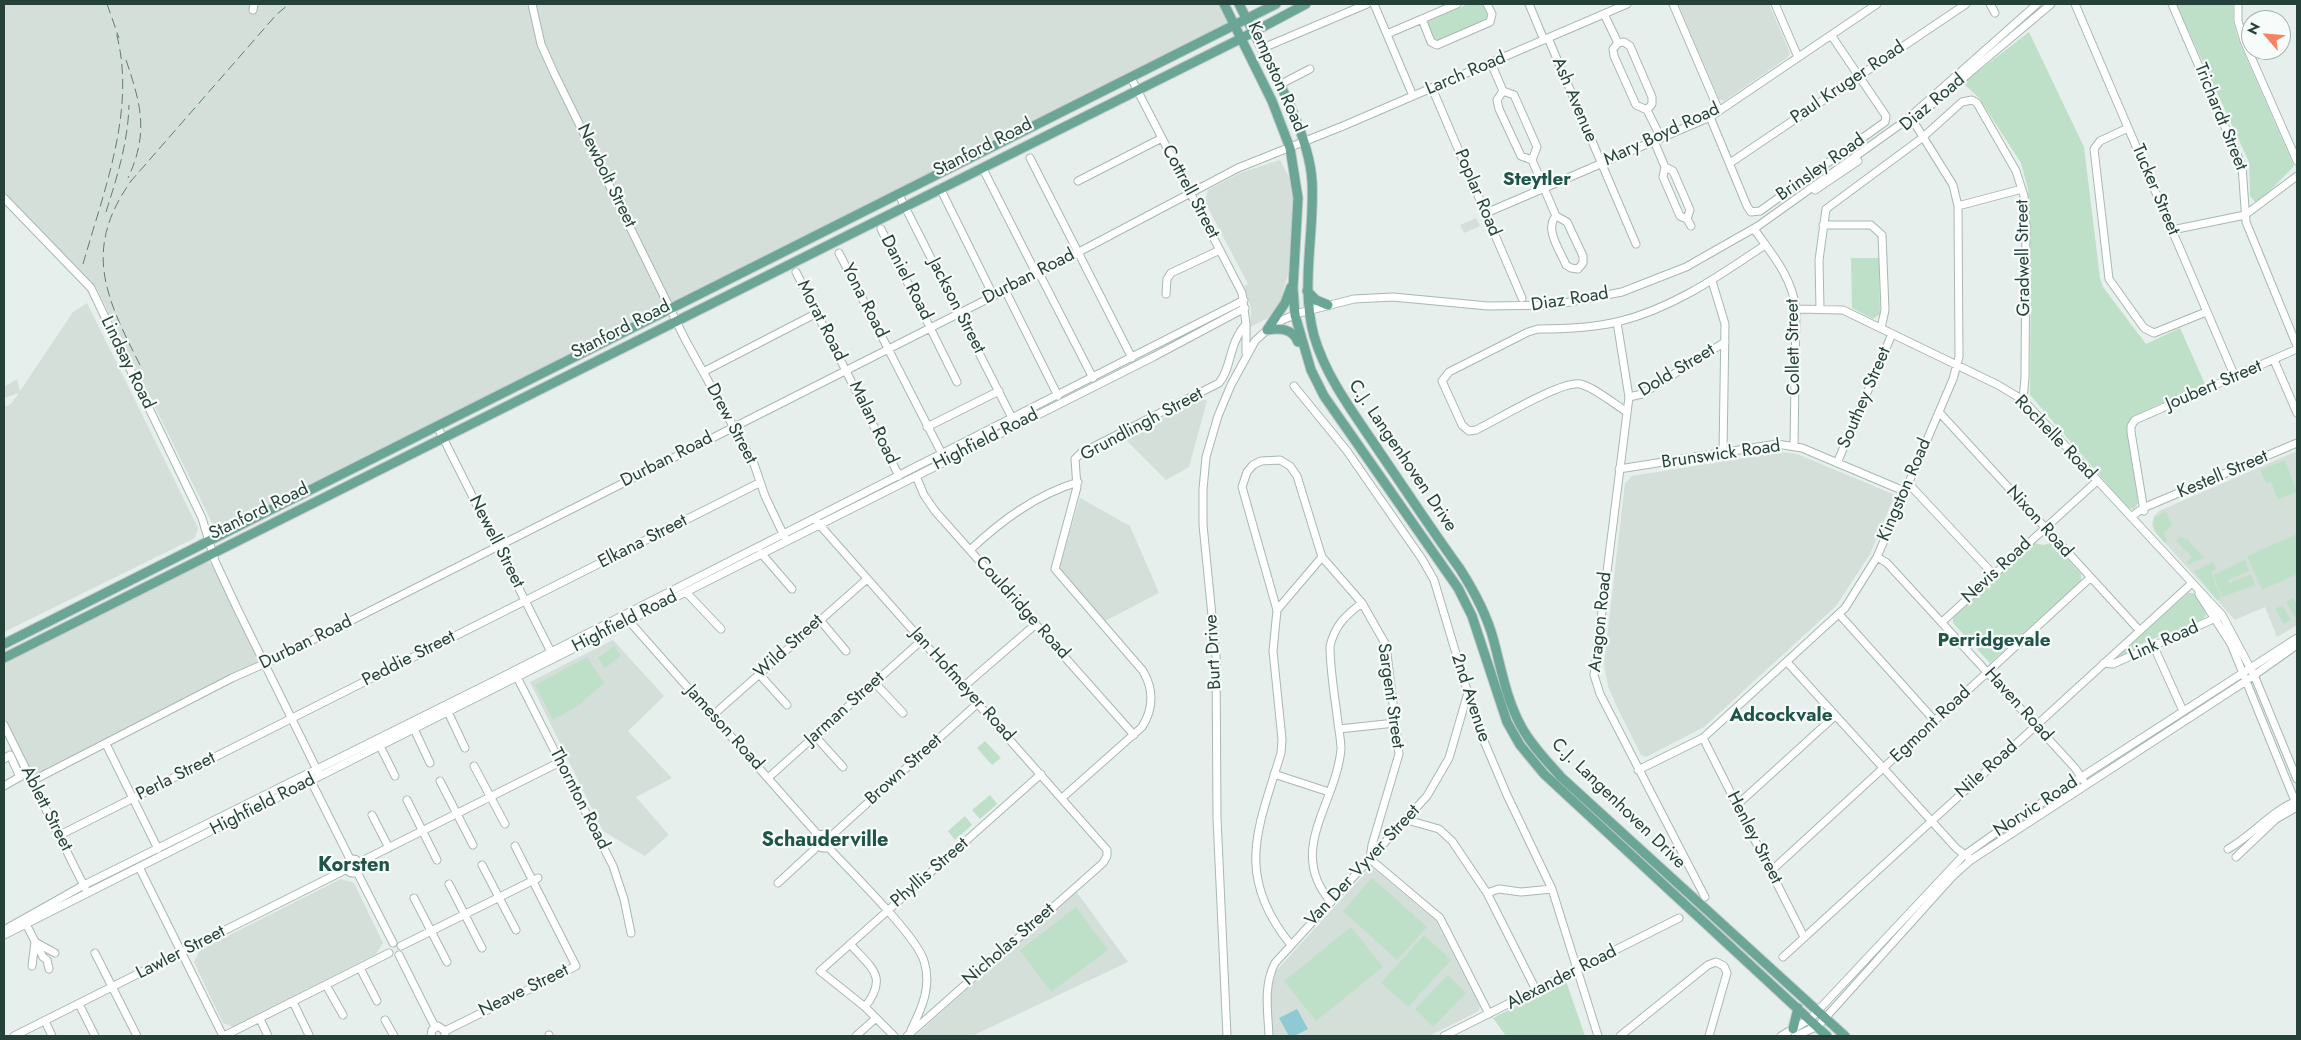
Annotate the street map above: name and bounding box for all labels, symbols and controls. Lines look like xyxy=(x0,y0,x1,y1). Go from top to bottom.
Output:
north arrow xyxy=(2241,10,2291,60)
street label: Kempston Road xyxy=(1242,19,1310,135)
text: N xyxy=(2242,19,2265,38)
street label: Paul Kruger Road xyxy=(1787,37,1909,129)
street label: Larch Road xyxy=(1423,47,1509,101)
street label: Ash Avenue xyxy=(1546,54,1602,146)
street label: Trichardt Street xyxy=(2189,60,2251,174)
street label: Diaz Road xyxy=(1896,70,1970,136)
street label: Mary Boyd Road xyxy=(1601,99,1723,171)
street label: Stanford Road xyxy=(930,114,1036,182)
street label: Newbolt Street xyxy=(572,121,640,231)
street label: Brinsley Road xyxy=(1773,130,1869,206)
street label: Tucker Street xyxy=(2126,141,2184,239)
street label: Cottrell Street xyxy=(1156,142,1224,242)
street label: Poplar Road xyxy=(1449,146,1505,240)
district label: Steytler xyxy=(1503,169,1571,191)
street label: Gradwell Street xyxy=(2012,199,2036,317)
street label: Daniel Road xyxy=(875,232,937,324)
street label: Durban Road xyxy=(979,245,1079,309)
street label: Jackson Street xyxy=(923,255,989,357)
street label: Yona Road xyxy=(836,260,892,342)
street label: Morat Road xyxy=(791,277,851,365)
street label: Diaz Road xyxy=(1530,283,1610,317)
street label: Stanford Road xyxy=(568,296,674,364)
street label: Collett Street xyxy=(1782,298,1806,396)
street label: Lindsay Road xyxy=(95,313,159,413)
street label: Dold Street xyxy=(1635,340,1719,402)
street label: Southey Street xyxy=(1834,344,1896,452)
street label: Joubert Street xyxy=(2163,356,2265,416)
street label: C.J. Langenhoven Drive xyxy=(1343,376,1461,536)
street label: Malan Road xyxy=(844,378,902,468)
street label: Drew Street xyxy=(701,380,761,468)
street label: Grundlingh Street xyxy=(1077,384,1207,466)
street label: Rochelle Road xyxy=(2009,391,2101,485)
street label: Highfield Road xyxy=(930,404,1042,476)
street label: Durban Road xyxy=(617,428,717,492)
street label: Kingston Road xyxy=(1874,435,1936,545)
street label: Brunswick Road xyxy=(1660,436,1782,474)
street label: Kestell Street xyxy=(2174,446,2272,504)
street label: Stanford Road xyxy=(206,479,312,545)
street label: Nixon Road xyxy=(2001,482,2077,562)
street label: Newell Street xyxy=(463,492,529,592)
street label: Elkana Street xyxy=(595,510,691,574)
street label: Nevis Road xyxy=(1958,533,2036,609)
street label: Couldridge Road xyxy=(970,552,1074,664)
street label: Aragon Road xyxy=(1585,571,1617,673)
street label: Highfield Road xyxy=(569,586,681,658)
street label: Wild Street xyxy=(750,610,828,684)
street label: Durban Road xyxy=(256,611,356,675)
street label: Burt Drive xyxy=(1201,614,1227,690)
street label: Link Road xyxy=(2126,617,2202,667)
street label: Jan Hofmeyer Road xyxy=(905,624,1019,746)
street label: Peddie Street xyxy=(359,626,459,692)
district label: Perridgevale xyxy=(1937,630,2051,652)
street label: Sargent Street xyxy=(1372,642,1408,750)
street label: 2nd Avenue xyxy=(1446,651,1494,745)
street label: Haven Road xyxy=(1979,664,2057,746)
street label: Jarman Street xyxy=(801,668,889,750)
street label: Jameson Road xyxy=(680,681,768,775)
street label: Egmont Road xyxy=(1886,682,1976,768)
district label: Adcockvale xyxy=(1729,705,1833,727)
street label: Brown Street xyxy=(861,730,947,810)
street label: C.J. Langenhoven Drive xyxy=(1546,734,1690,874)
street label: Nile Road xyxy=(1951,736,2023,804)
street label: Thornton Road xyxy=(544,745,614,853)
street label: Perla Street xyxy=(133,748,219,806)
street label: Ablett Street xyxy=(15,763,77,855)
street label: Highfield Road xyxy=(207,769,319,841)
street label: Norvic Road xyxy=(1990,772,2082,842)
street label: Henley Street xyxy=(1721,788,1787,888)
street label: Van Der Vyver Street xyxy=(1301,801,1425,931)
district label: Schauderville xyxy=(762,829,888,853)
street label: Phyllis Street xyxy=(887,833,973,913)
district label: Korsten xyxy=(318,854,390,878)
street label: Nicholas Street xyxy=(959,899,1059,991)
street label: Lawler Street xyxy=(133,921,229,985)
street label: Alexander Road xyxy=(1503,941,1621,1015)
street label: Neave Street xyxy=(476,960,572,1022)

